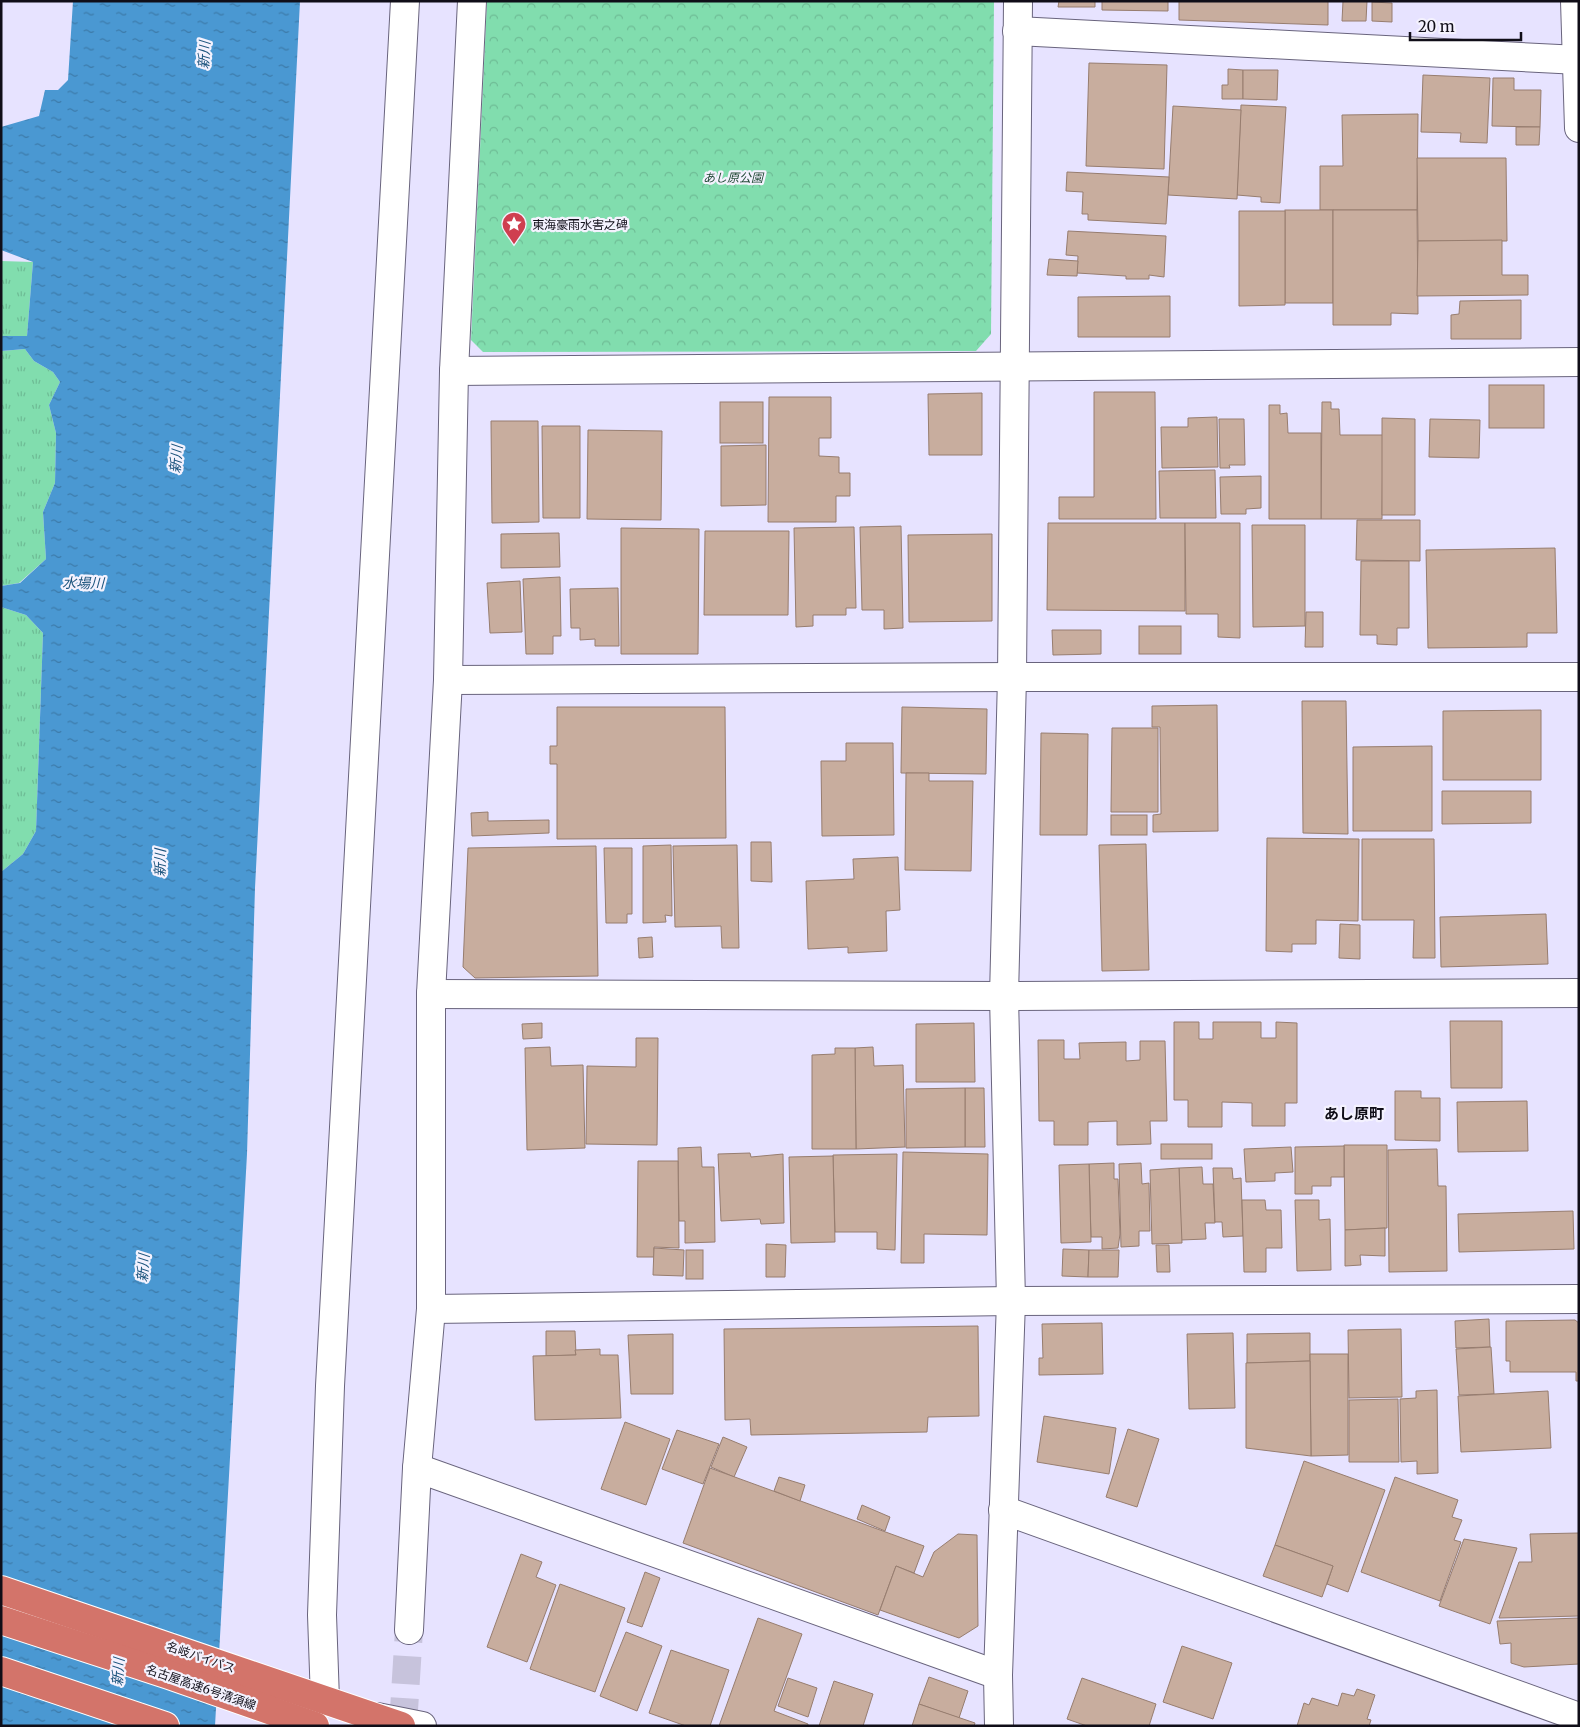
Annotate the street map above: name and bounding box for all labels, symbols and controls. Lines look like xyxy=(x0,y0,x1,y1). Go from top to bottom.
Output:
scale bar xyxy=(1410,10,1521,42)
text: 20 m xyxy=(1418,17,1455,36)
water label: 新川 xyxy=(194,39,214,69)
park label: あし原公園 xyxy=(703,170,765,185)
place icon: 東海豪雨水害之碑 xyxy=(501,211,527,245)
place label: 東海豪雨水害之碑 xyxy=(532,217,628,232)
water label: 新川 xyxy=(166,442,186,474)
water label: 水場川 xyxy=(62,574,106,592)
water label: 新川 xyxy=(151,847,169,877)
district label: あし原町 xyxy=(1324,1104,1384,1123)
water label: 新川 xyxy=(133,1251,153,1283)
street label: 名岐バイパス xyxy=(165,1638,237,1676)
water label: 新川 xyxy=(108,1655,128,1687)
street label: 名古屋高速6号清須線 xyxy=(144,1661,258,1713)

